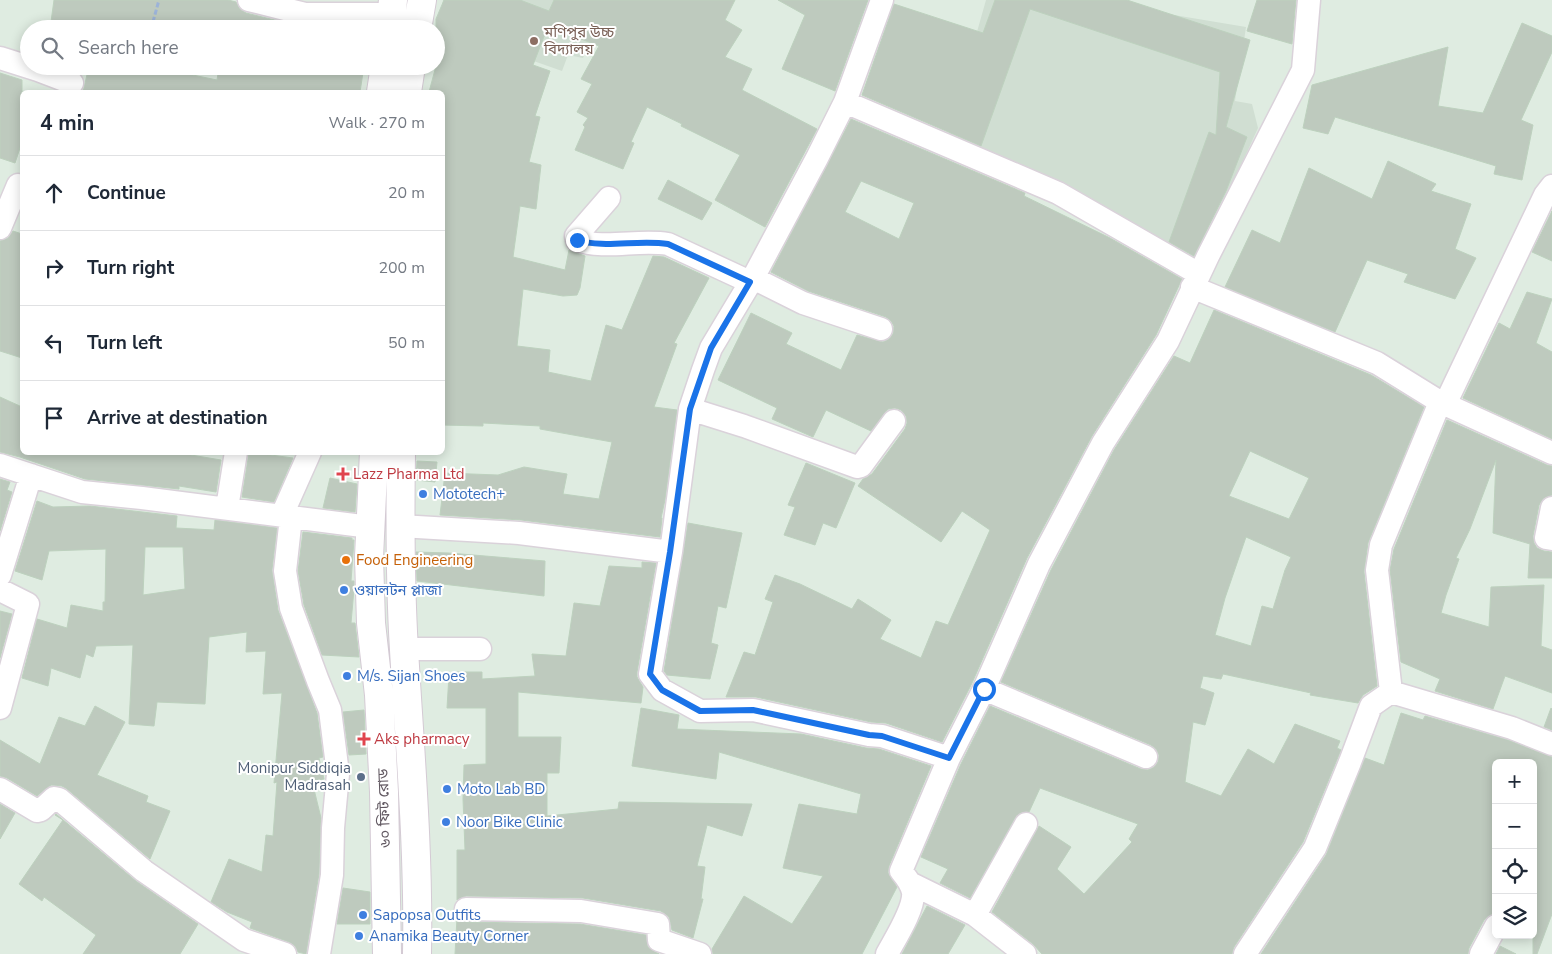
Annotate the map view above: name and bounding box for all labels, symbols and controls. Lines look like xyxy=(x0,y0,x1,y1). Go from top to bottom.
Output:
search box xyxy=(20,20,445,75)
place label: মণিপুর উচ্চ বিদ্যালয় xyxy=(543,22,615,59)
icon: search xyxy=(38,34,66,62)
text: Search here xyxy=(78,35,179,61)
marker: মণিপুর উচ্চ বিদ্যালয় xyxy=(528,35,540,47)
text: 4 min xyxy=(40,109,94,137)
text: Walk · 270 m xyxy=(329,112,425,134)
icon: ahead xyxy=(40,179,68,207)
text: Continue xyxy=(87,180,166,206)
text: 20 m xyxy=(388,182,425,204)
route end xyxy=(566,229,589,252)
icon: right xyxy=(40,254,68,282)
text: Turn right xyxy=(87,255,174,281)
text: 200 m xyxy=(378,257,425,279)
icon: left xyxy=(40,329,68,357)
text: Turn left xyxy=(87,330,162,356)
text: 50 m xyxy=(388,332,425,354)
icon: arrive xyxy=(40,404,68,432)
text: Arrive at destination xyxy=(87,405,268,431)
place label: Lazz Pharma Ltd xyxy=(353,464,465,484)
marker: Lazz Pharma Ltd xyxy=(337,468,349,480)
place label: Mototech+ xyxy=(433,484,505,504)
marker: Mototech+ xyxy=(417,488,429,500)
place label: Food Engineering xyxy=(356,550,473,570)
marker: Food Engineering xyxy=(340,554,352,566)
place label: ওয়ালটন প্লাজা xyxy=(354,580,443,600)
marker: ওয়ালটন প্লাজা xyxy=(338,584,350,596)
place label: M/s. Sijan Shoes xyxy=(357,666,465,686)
marker: M/s. Sijan Shoes xyxy=(341,670,353,682)
route start xyxy=(973,678,996,701)
place label: Aks pharmacy xyxy=(374,729,470,749)
marker: Aks pharmacy xyxy=(358,733,370,745)
place label: Monipur Siddiqia Madrasah xyxy=(238,758,351,795)
map controls xyxy=(1492,759,1537,939)
button: + xyxy=(1492,759,1537,804)
street label: ৬০ ফিট রোড xyxy=(373,768,395,848)
marker: Monipur Siddiqia Madrasah xyxy=(355,771,367,783)
place label: Moto Lab BD xyxy=(457,779,545,799)
marker: Moto Lab BD xyxy=(441,783,453,795)
button: − xyxy=(1492,804,1537,849)
place label: Noor Bike Clinic xyxy=(456,812,563,832)
marker: Noor Bike Clinic xyxy=(440,816,452,828)
button: locate xyxy=(1492,849,1537,894)
button: layers xyxy=(1492,894,1537,939)
place label: Sapopsa Outfits xyxy=(373,905,481,925)
marker: Sapopsa Outfits xyxy=(357,909,369,921)
place label: Anamika Beauty Corner xyxy=(369,926,529,946)
marker: Anamika Beauty Corner xyxy=(353,930,365,942)

